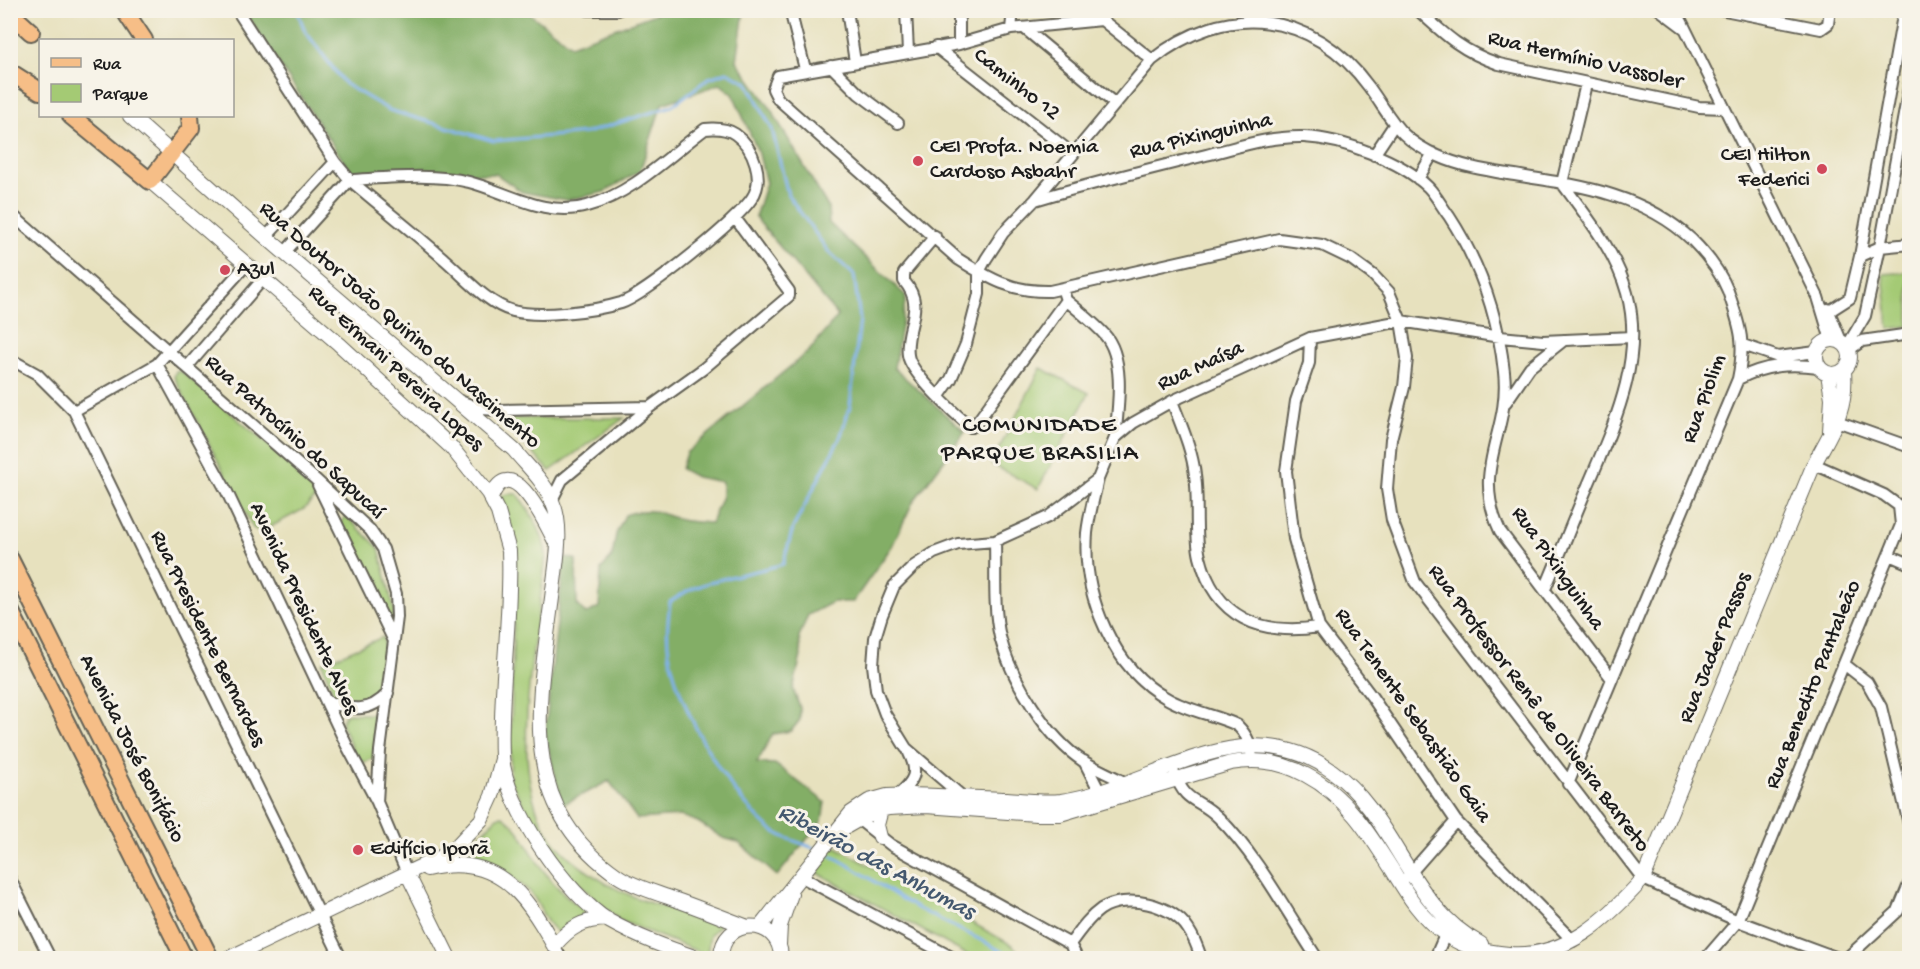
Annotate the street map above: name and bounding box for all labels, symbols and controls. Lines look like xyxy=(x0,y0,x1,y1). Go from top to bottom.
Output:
street label: Rua Hermínio Vassoler xyxy=(1485,26,1687,97)
legend xyxy=(39,39,234,117)
street label: Caminho 12 xyxy=(967,43,1065,127)
text: Rua xyxy=(93,55,122,76)
text: Parque xyxy=(92,85,149,106)
street label: Rua Pixinguinha xyxy=(1127,108,1275,166)
place label: CEI Profa. Noemia Cardoso Asbahr xyxy=(930,135,1099,186)
place label: CEI Hilton Federici xyxy=(1721,143,1811,194)
marker: CEI Profa. Noemia Cardoso Asbahr xyxy=(911,154,925,168)
marker: CEI Hilton Federici xyxy=(1815,162,1829,176)
street label: Rua Doutor João Quirino do Nascimento xyxy=(253,197,545,455)
place label: Azul xyxy=(237,257,275,283)
marker: Azul xyxy=(218,263,232,277)
street label: Rua Ermani Pereira Lopes xyxy=(302,281,489,458)
street label: Rua Maísa xyxy=(1154,335,1249,398)
street label: Rua Patrocínio do Sapucaí xyxy=(199,350,390,527)
street label: Rua Piolim xyxy=(1677,351,1733,447)
district label: COMUNIDADE PARQUE BRASILIA xyxy=(940,412,1139,469)
street label: Avenida Presidente Alves xyxy=(242,499,364,720)
street label: Rua Pixinguinha xyxy=(1505,502,1610,637)
street label: Rua Presidente Bernardes xyxy=(143,527,271,752)
street label: Rua Professor Renê de Oliveira Barreto xyxy=(1421,560,1655,858)
street label: Rua Jader Passos xyxy=(1674,568,1758,727)
street label: Rua Benedito Pantaleão xyxy=(1760,577,1868,793)
street label: Rua Tenente Sebastião Gaia xyxy=(1328,604,1497,829)
street label: Avenida José Bonifácio xyxy=(72,651,190,847)
water label: Ribeirão das Anhumas xyxy=(773,799,981,928)
place label: Edifício Iporã xyxy=(370,837,490,863)
marker: Edifício Iporã xyxy=(351,843,365,857)

